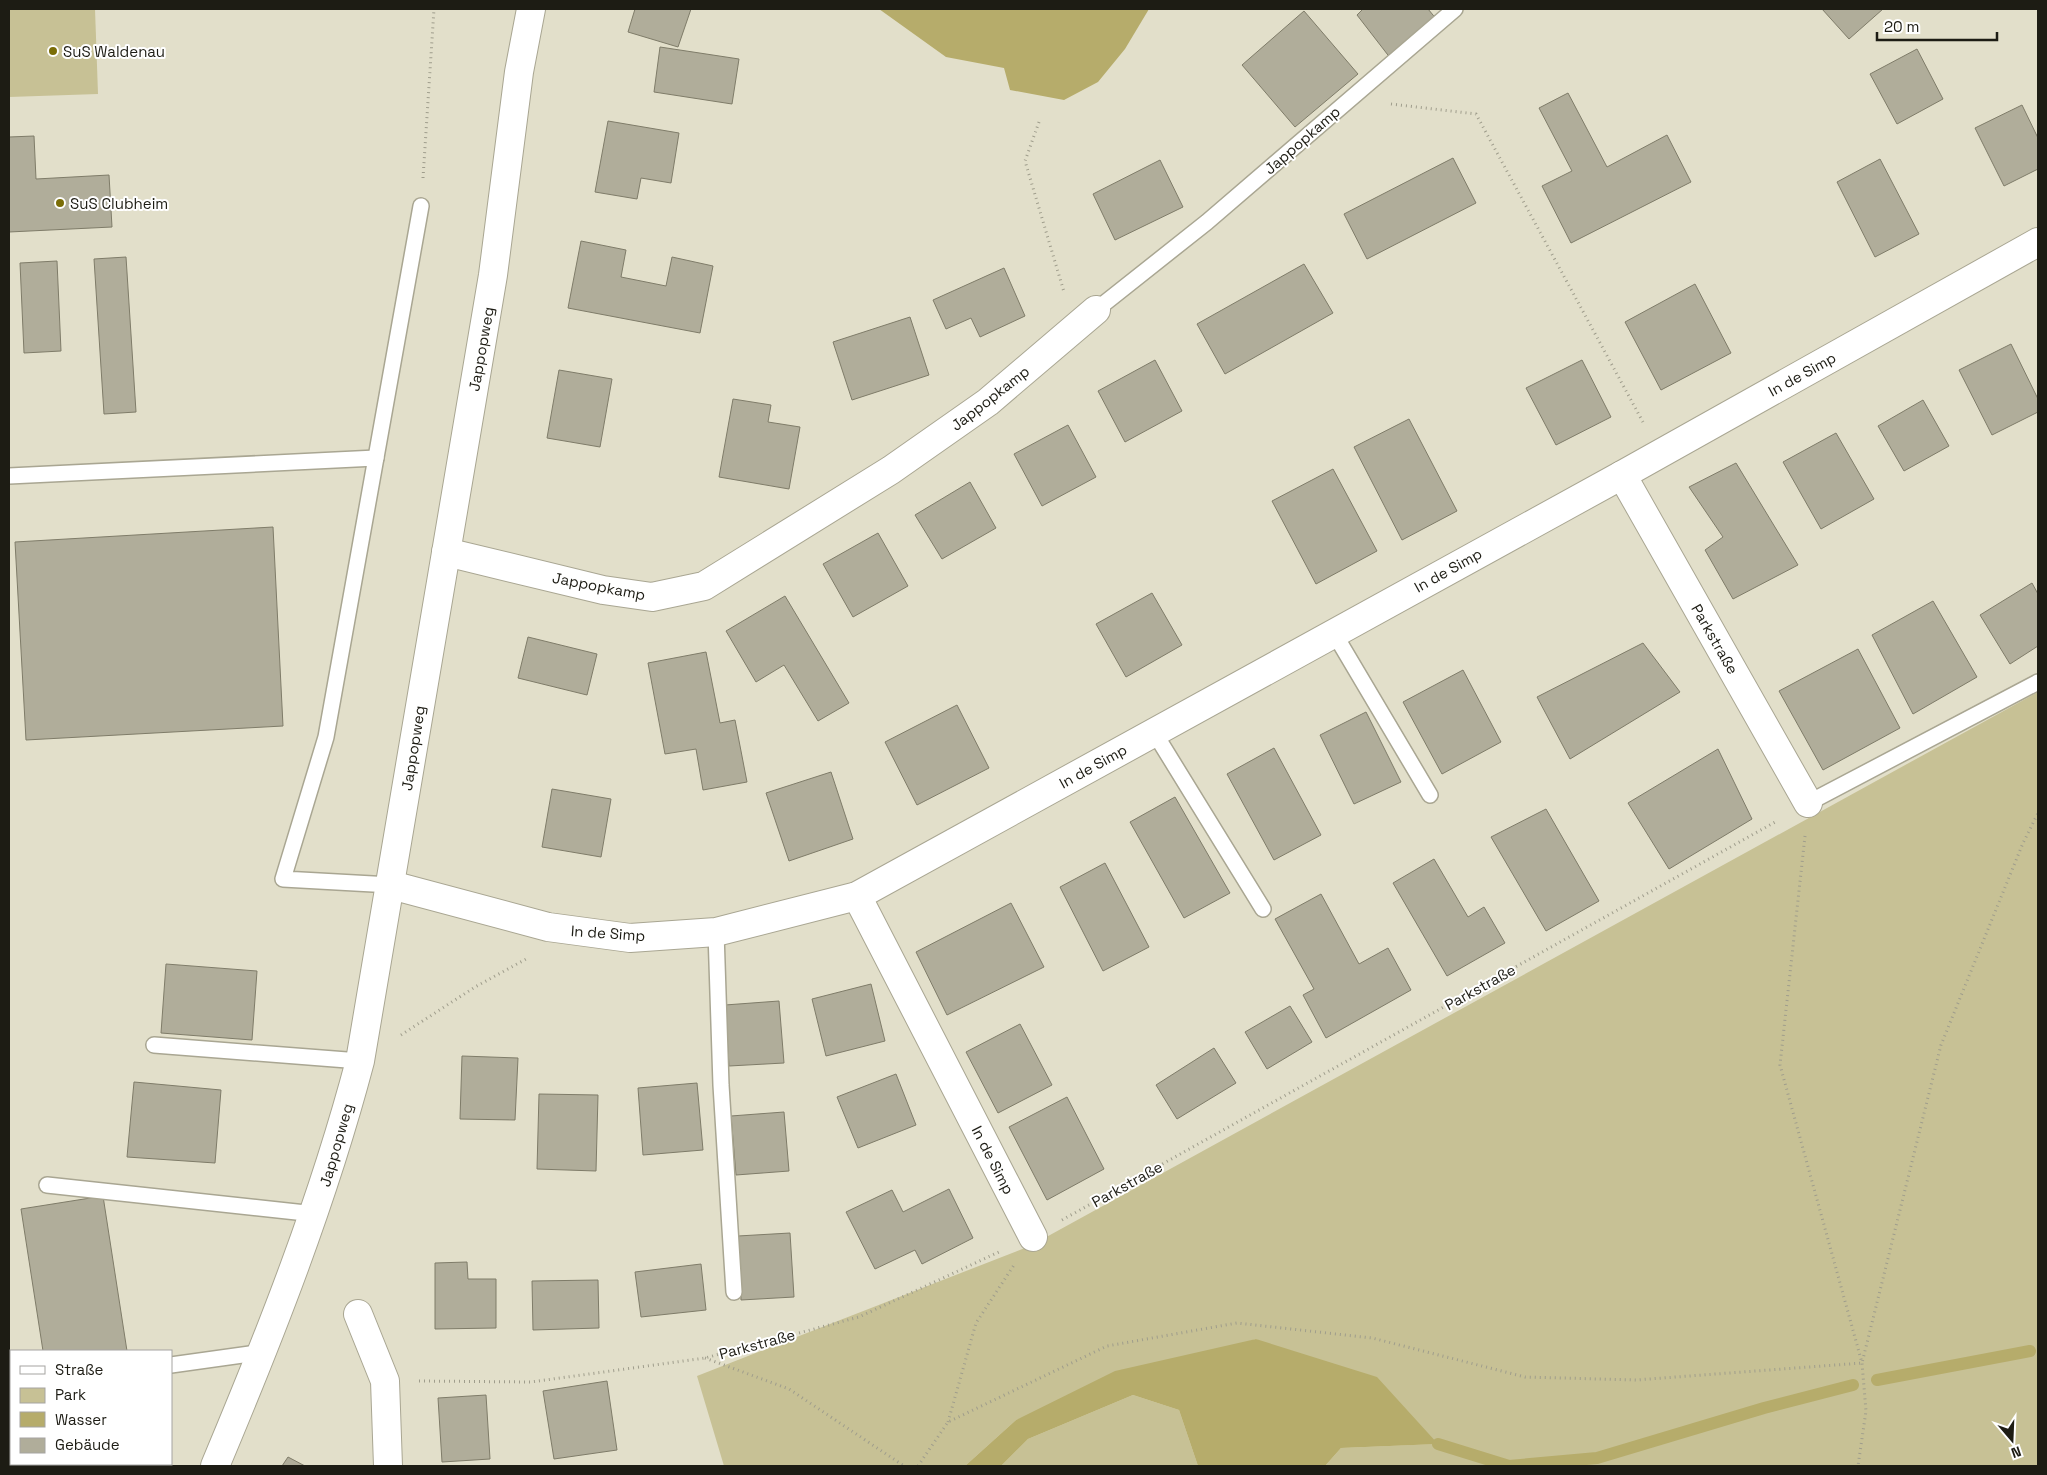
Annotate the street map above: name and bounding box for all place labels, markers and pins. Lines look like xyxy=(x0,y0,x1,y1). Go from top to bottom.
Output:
place label: SuS Waldenau xyxy=(63,42,165,61)
marker: SuS Waldenau xyxy=(47,45,59,57)
place label: SuS Clubheim xyxy=(70,194,168,213)
marker: SuS Clubheim xyxy=(54,197,66,209)

